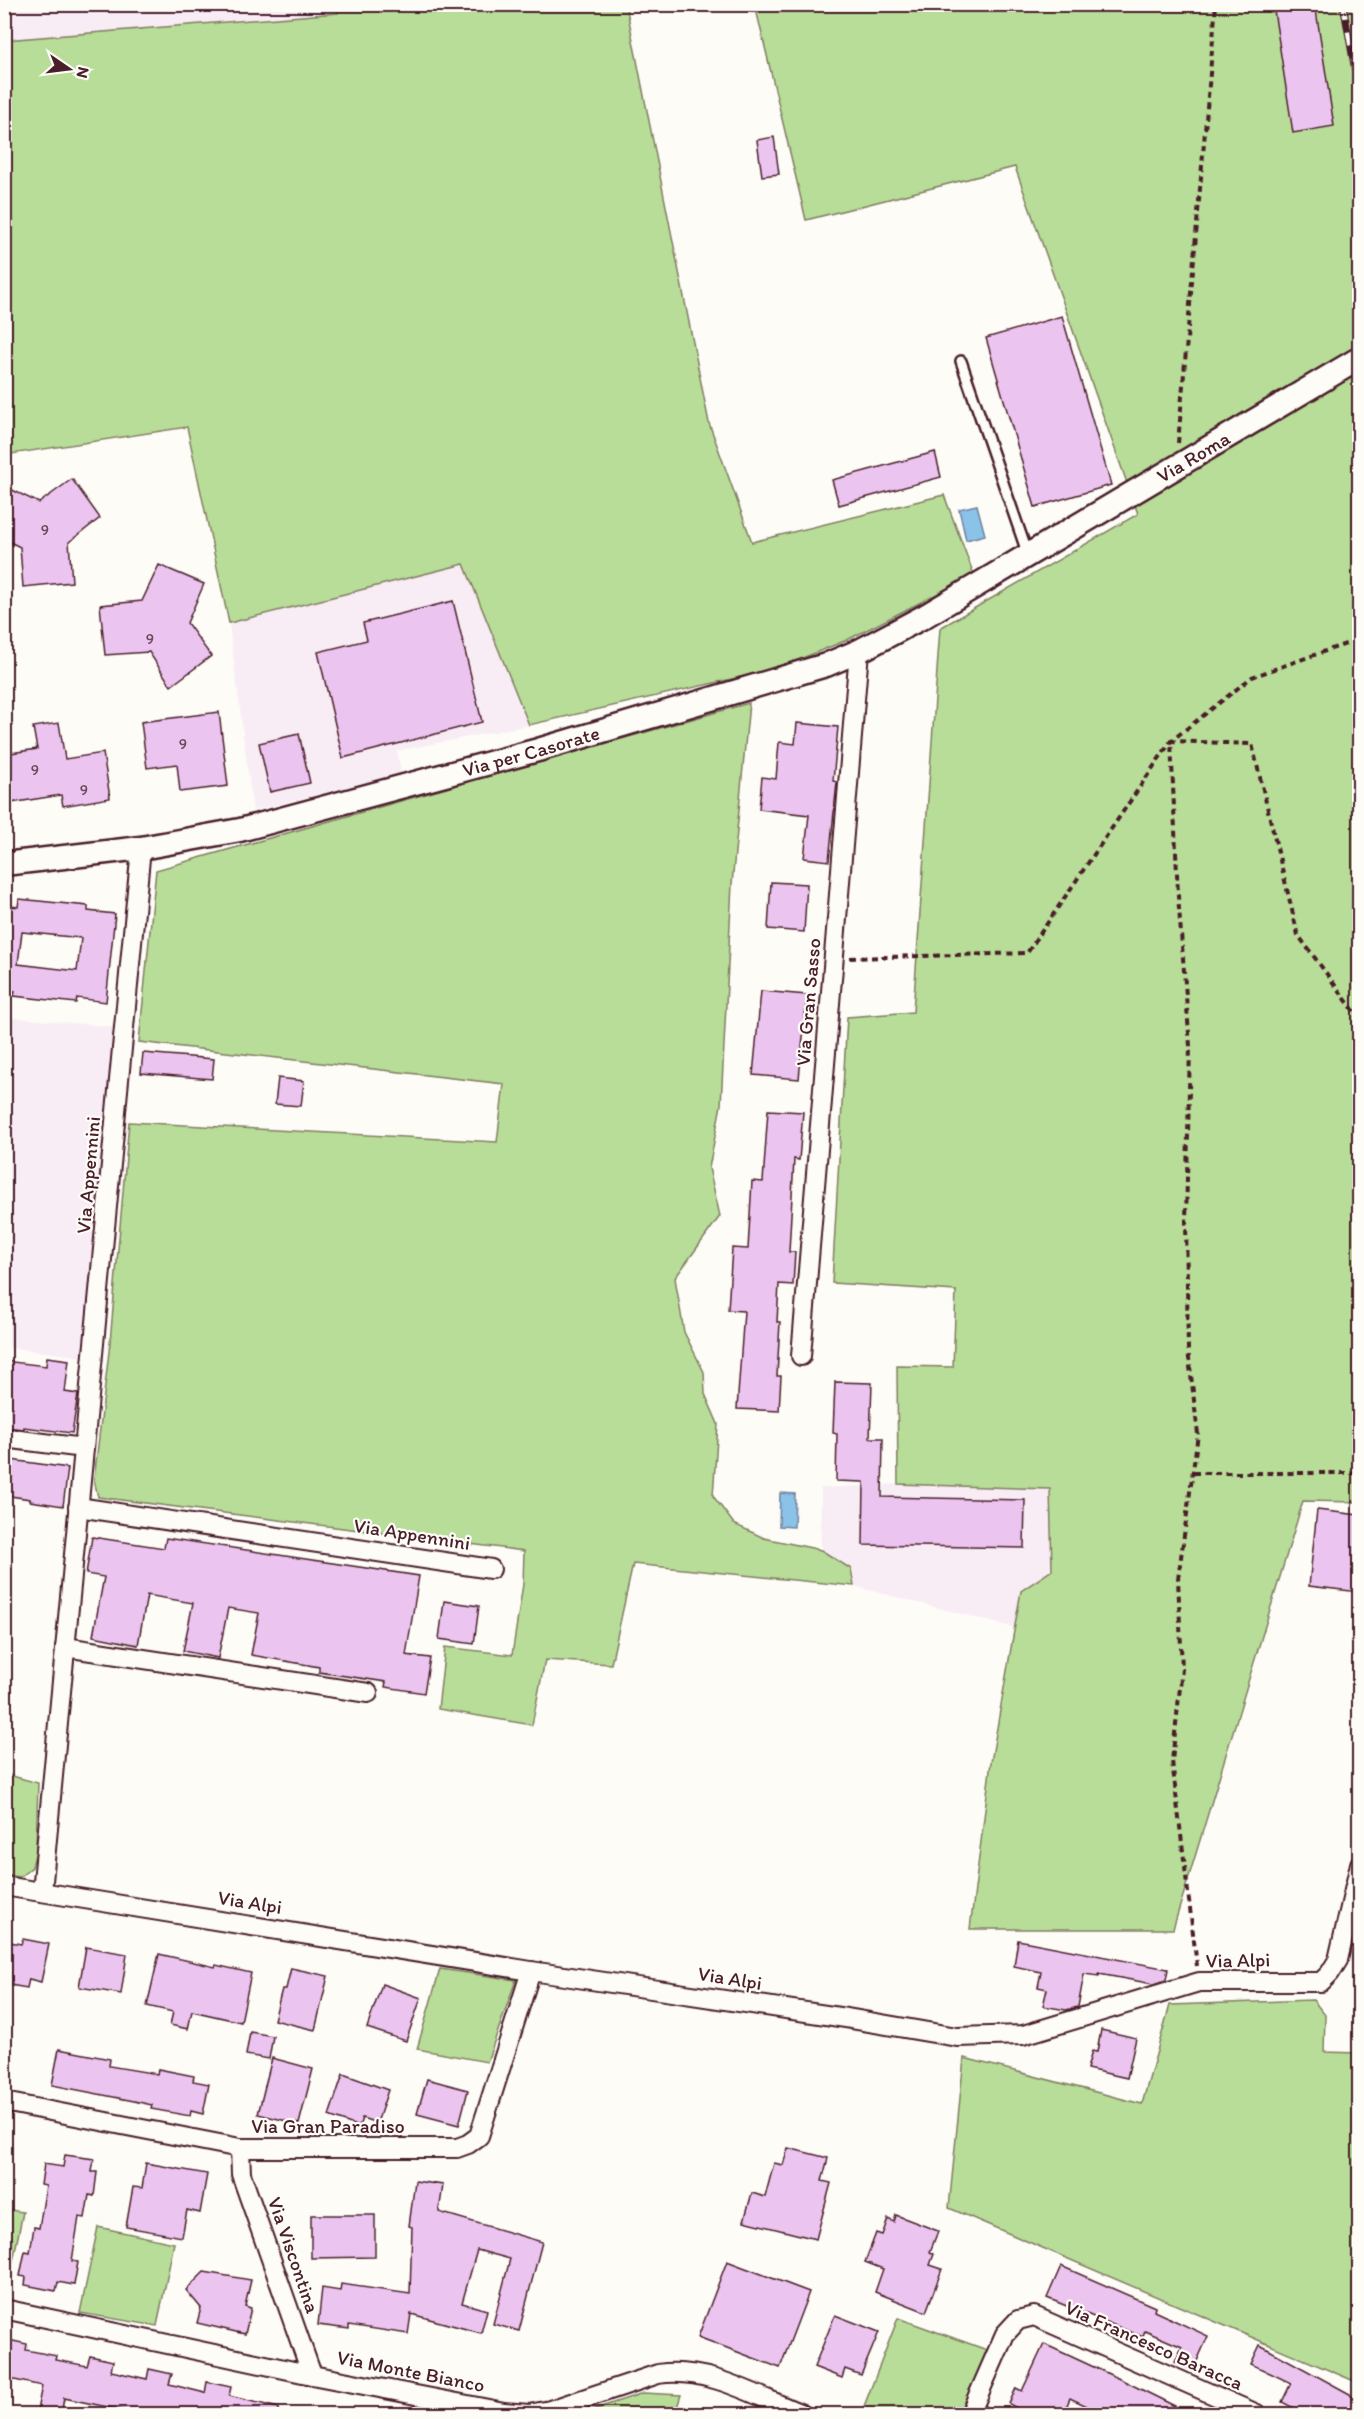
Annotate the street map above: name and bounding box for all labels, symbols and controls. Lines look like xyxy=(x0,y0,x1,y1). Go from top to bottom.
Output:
north arrow xyxy=(39,39,99,99)
text: N xyxy=(73,65,94,80)
street label: Via Roma xyxy=(1152,426,1235,488)
house number: 9 xyxy=(41,520,49,539)
house number: 9 xyxy=(146,629,154,648)
street label: Via per Casorate xyxy=(460,720,602,782)
house number: 9 xyxy=(179,734,187,753)
house number: 9 xyxy=(31,760,39,779)
house number: 9 xyxy=(80,780,88,799)
street label: Via Gran Sasso xyxy=(790,937,826,1067)
street label: Via Appennini xyxy=(71,1115,105,1235)
street label: Via Appennini xyxy=(352,1513,472,1555)
street label: Via Alpi xyxy=(216,1885,284,1919)
street label: Via Alpi xyxy=(1205,1947,1271,1973)
street label: Via Alpi xyxy=(696,1961,764,1995)
street label: Via Gran Paradiso xyxy=(251,2114,405,2138)
street label: Via Viscontina xyxy=(263,2194,325,2317)
street label: Via Francesco Baracca xyxy=(1061,2295,1247,2395)
street label: Via Monte Bianco xyxy=(335,2345,487,2397)

